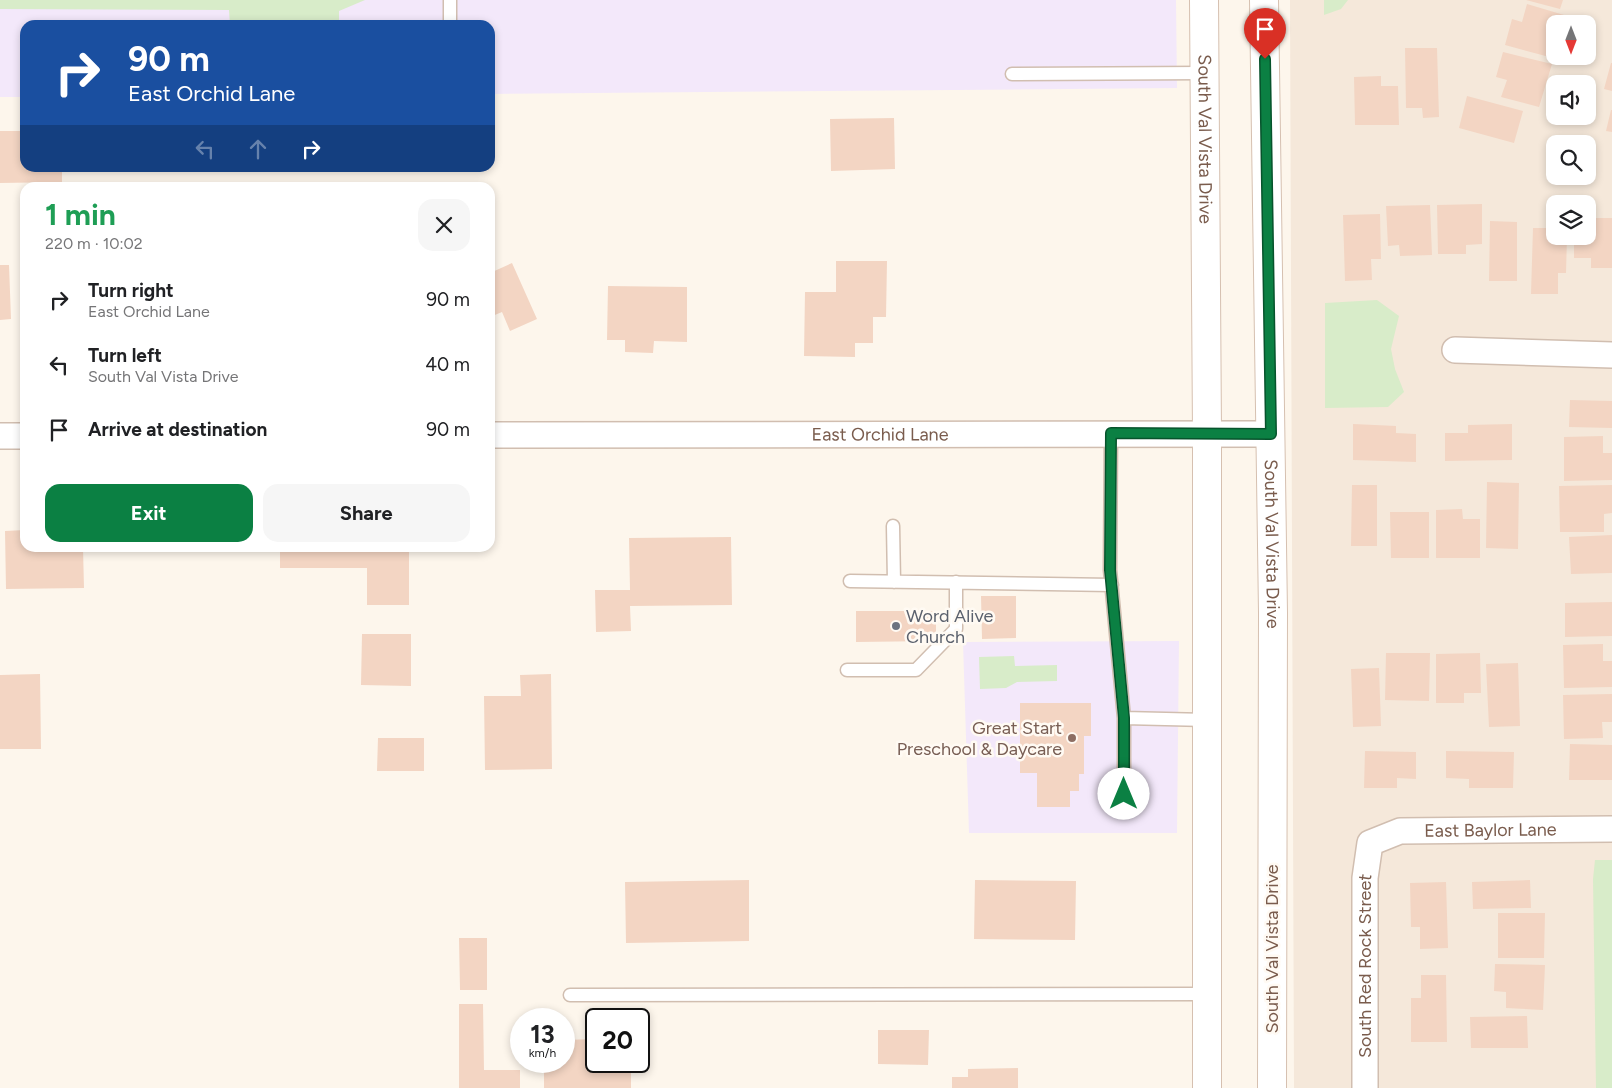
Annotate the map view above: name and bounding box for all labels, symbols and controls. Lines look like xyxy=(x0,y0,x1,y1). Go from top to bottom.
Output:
pin xyxy=(1244,8,1286,59)
icon: arrive xyxy=(1251,15,1279,43)
north arrow xyxy=(1546,15,1596,65)
map controls xyxy=(1546,15,1596,245)
text: 90 m xyxy=(128,38,210,80)
icon: right xyxy=(45,40,110,105)
street label: South Val Vista Drive xyxy=(1193,54,1217,224)
button: sound xyxy=(1546,75,1596,125)
text: East Orchid Lane xyxy=(128,80,295,107)
icon: left xyxy=(191,135,219,163)
icon: ahead xyxy=(244,135,272,163)
icon: right xyxy=(297,135,325,163)
button: search xyxy=(1546,135,1596,185)
button: layers xyxy=(1546,195,1596,245)
text: 1 min xyxy=(45,196,116,233)
button: close xyxy=(418,199,470,251)
text: 220 m · 10:02 xyxy=(45,234,143,253)
text: Turn right xyxy=(88,279,174,302)
icon: right xyxy=(45,286,73,314)
text: 90 m xyxy=(426,288,470,311)
text: East Orchid Lane xyxy=(88,302,210,321)
text: Turn left xyxy=(88,344,162,367)
icon: left xyxy=(45,351,73,379)
text: 40 m xyxy=(425,353,470,376)
text: South Val Vista Drive xyxy=(88,367,238,386)
icon: arrive xyxy=(45,416,73,444)
text: Arrive at destination xyxy=(88,418,267,441)
text: 90 m xyxy=(426,418,470,441)
street label: East Orchid Lane xyxy=(811,423,949,446)
street label: South Val Vista Drive xyxy=(1260,459,1284,629)
button: Exit xyxy=(45,484,253,542)
button: Share xyxy=(263,484,470,542)
place label: Word Alive Church xyxy=(906,605,994,648)
marker: Word Alive Church xyxy=(890,620,902,632)
place label: Great Start Preschool & Daycare xyxy=(897,717,1062,760)
marker: Great Start Preschool & Daycare xyxy=(1066,732,1078,744)
position arrow xyxy=(1097,767,1149,819)
street label: East Baylor Lane xyxy=(1424,819,1557,842)
street label: South Val Vista Drive xyxy=(1261,864,1283,1034)
street label: South Red Rock Street xyxy=(1354,872,1376,1058)
speed limit sign: 20 xyxy=(585,1008,650,1073)
text: 13 xyxy=(530,1019,555,1049)
text: km/h xyxy=(529,1046,556,1060)

